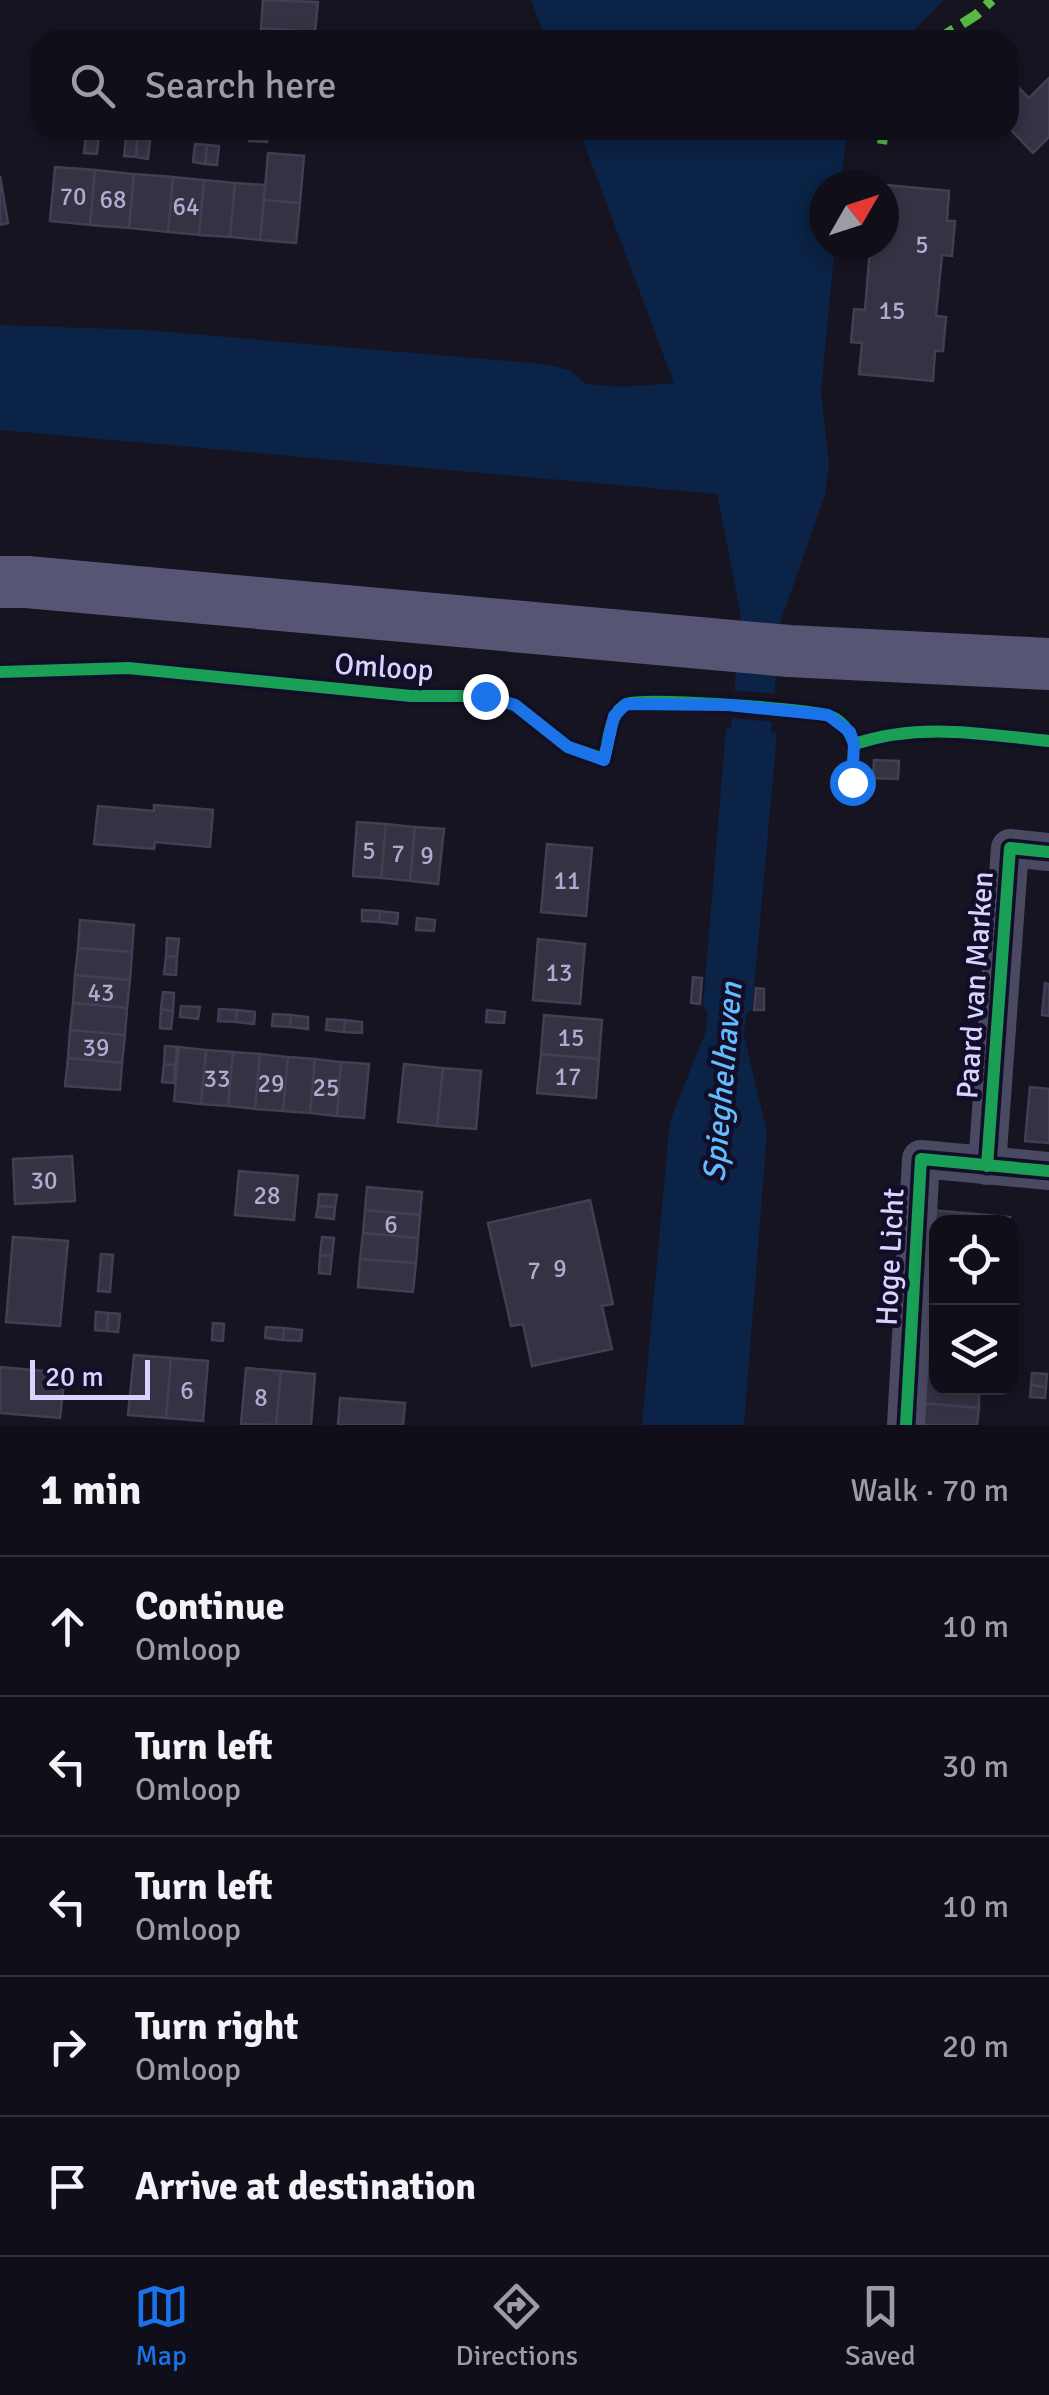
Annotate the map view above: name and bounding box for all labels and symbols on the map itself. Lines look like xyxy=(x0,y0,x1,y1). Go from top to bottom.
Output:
north arrow xyxy=(809,170,899,260)
house number: 70 xyxy=(59,181,87,212)
house number: 68 xyxy=(99,184,127,215)
house number: 64 xyxy=(172,191,200,222)
house number: 5 xyxy=(915,229,929,260)
house number: 15 xyxy=(878,295,906,326)
street label: Omloop xyxy=(333,646,435,689)
route end xyxy=(463,674,509,720)
route start xyxy=(830,760,876,806)
house number: 5 xyxy=(362,835,376,866)
house number: 7 xyxy=(391,838,405,869)
house number: 9 xyxy=(420,840,434,871)
house number: 11 xyxy=(553,865,581,896)
street label: Paard van Marken xyxy=(949,870,1002,1100)
house number: 13 xyxy=(545,957,573,988)
house number: 43 xyxy=(87,977,115,1008)
water label: Spieghelhaven xyxy=(694,979,751,1183)
house number: 15 xyxy=(557,1022,585,1053)
house number: 39 xyxy=(82,1032,110,1063)
house number: 17 xyxy=(554,1061,582,1092)
house number: 33 xyxy=(203,1063,231,1094)
house number: 29 xyxy=(257,1068,285,1099)
house number: 25 xyxy=(312,1072,340,1103)
house number: 30 xyxy=(30,1165,58,1196)
house number: 28 xyxy=(253,1180,281,1211)
street label: Hoge Licht xyxy=(868,1187,913,1327)
house number: 6 xyxy=(384,1209,398,1240)
house number: 9 xyxy=(553,1253,567,1284)
house number: 7 xyxy=(527,1255,541,1286)
scale bar xyxy=(30,1355,150,1400)
house number: 6 xyxy=(180,1375,194,1406)
house number: 8 xyxy=(254,1382,268,1413)

